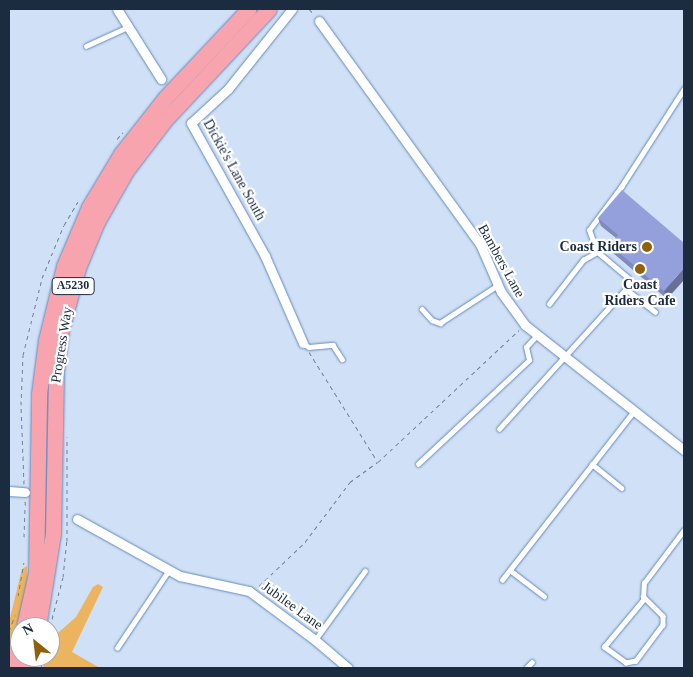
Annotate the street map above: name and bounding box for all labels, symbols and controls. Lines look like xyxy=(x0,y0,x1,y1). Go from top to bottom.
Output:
street label: Dickie's Lane South xyxy=(199,117,269,223)
street label: Bambers Lane xyxy=(474,221,528,301)
place label: Coast Riders xyxy=(560,239,637,255)
marker: Coast Riders xyxy=(641,241,653,253)
marker: Coast Riders Cafe xyxy=(634,263,646,275)
road number: A5230 xyxy=(50,276,96,296)
place label: Coast Riders Cafe xyxy=(604,277,676,310)
street label: Progress Way xyxy=(48,306,76,384)
street label: Jubilee Lane xyxy=(258,578,326,634)
north arrow xyxy=(10,617,60,667)
text: N xyxy=(20,620,36,638)

